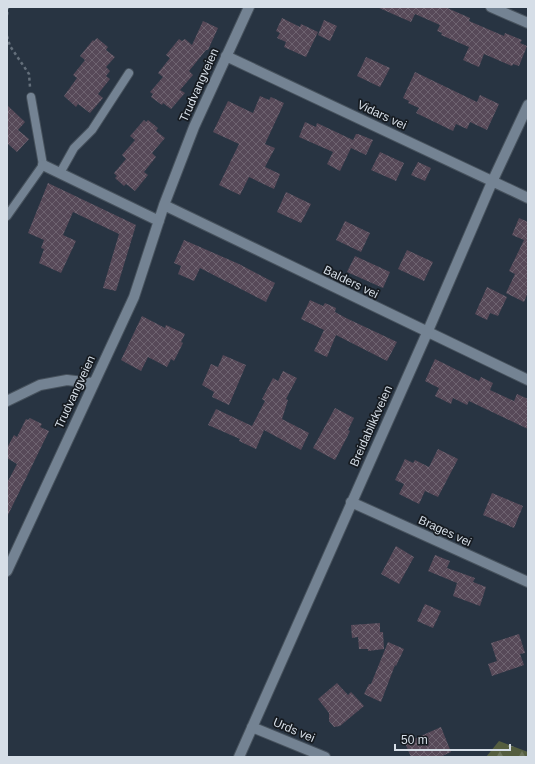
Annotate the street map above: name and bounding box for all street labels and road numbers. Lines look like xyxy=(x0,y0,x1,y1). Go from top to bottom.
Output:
street label: Trudvangveien xyxy=(177,46,221,124)
street label: Vidars vei xyxy=(355,98,409,132)
street label: Balders vei xyxy=(321,263,381,301)
street label: Trudvangveien xyxy=(52,353,98,431)
street label: Breidablikkveien xyxy=(347,383,395,469)
street label: Brages vei xyxy=(416,513,474,549)
street label: Urds vei xyxy=(271,715,317,745)

